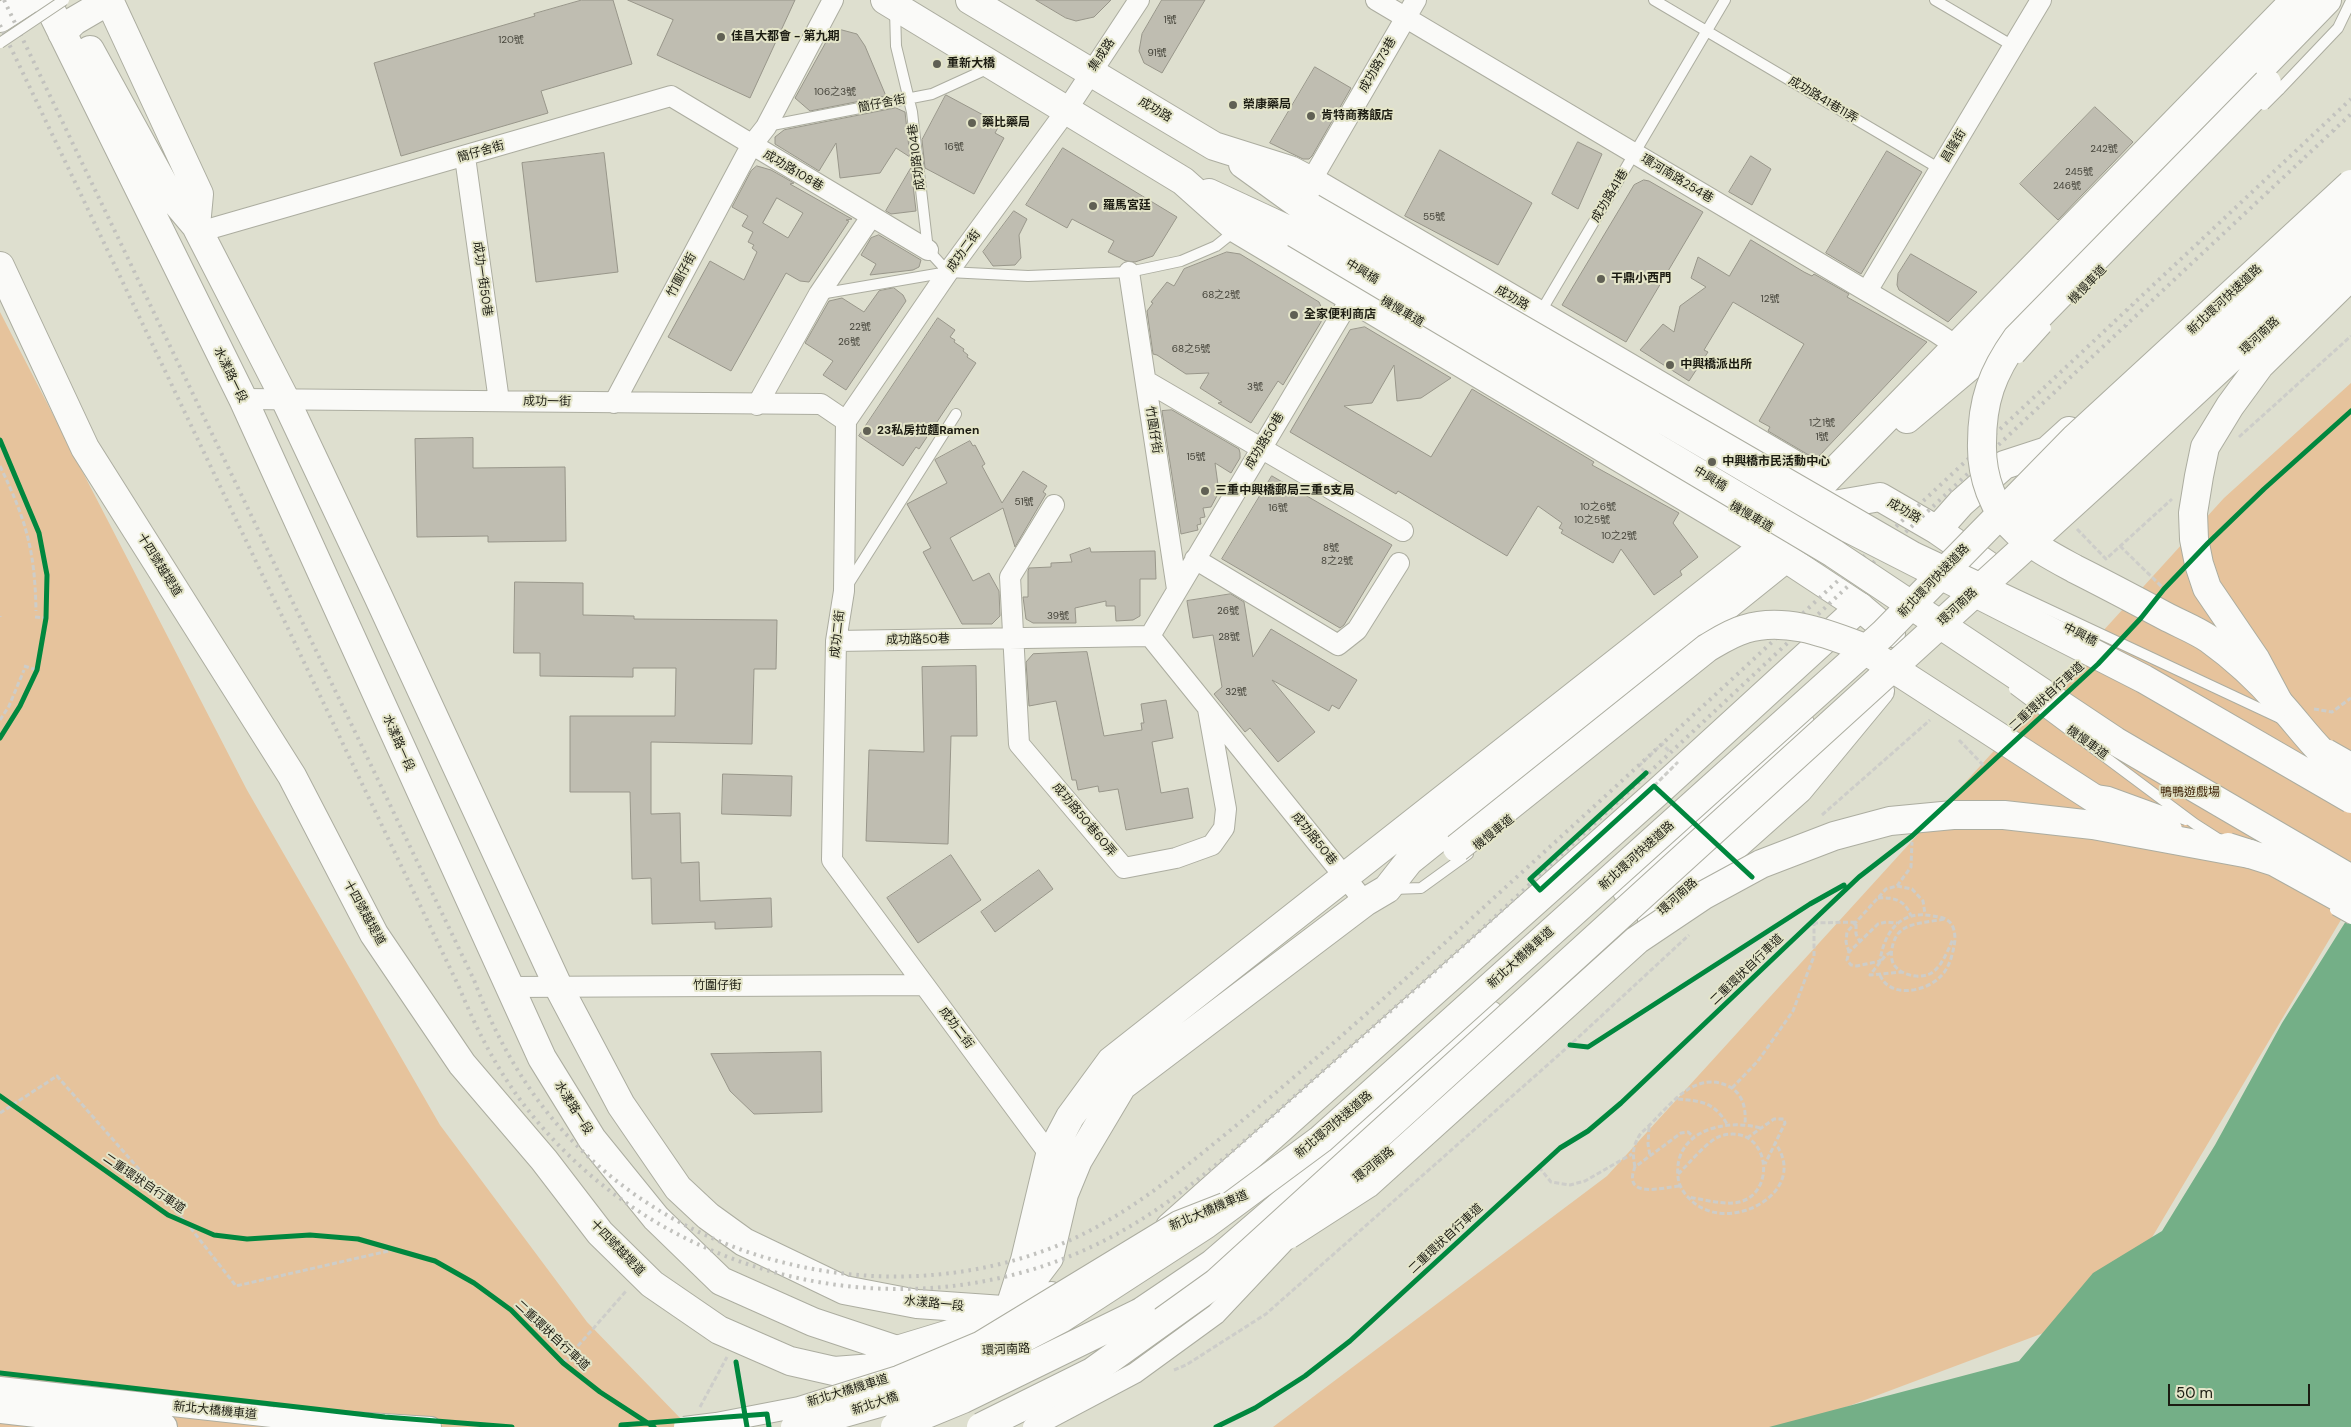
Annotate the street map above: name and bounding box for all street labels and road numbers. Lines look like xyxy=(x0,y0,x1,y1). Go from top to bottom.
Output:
street label: 成功路73巷 xyxy=(1356,35,1400,95)
street label: 集成路 xyxy=(1086,36,1118,74)
street label: 成功路41巷11弄 xyxy=(1786,74,1860,126)
street label: 簡仔舍街 xyxy=(857,92,907,116)
street label: 成功路 xyxy=(1136,95,1174,125)
street label: 成功路104巷 xyxy=(906,123,928,191)
street label: 昌隆街 xyxy=(1939,127,1969,165)
street label: 簡仔舍街 xyxy=(456,138,506,166)
street label: 成功路108巷 xyxy=(760,148,826,194)
street label: 環河南路254巷 xyxy=(1638,152,1716,206)
street label: 成功路41巷 xyxy=(1589,167,1631,225)
street label: 成功二街 xyxy=(944,227,984,275)
street label: 成功一街50巷 xyxy=(470,241,494,317)
street label: 竹圍仔街 xyxy=(664,250,700,300)
street label: 中興橋 xyxy=(1343,257,1381,287)
street label: 新北環河快速道路 xyxy=(2185,262,2265,338)
street label: 機慢車道 xyxy=(2066,263,2110,307)
street label: 成功路 xyxy=(1493,283,1531,313)
street label: 機慢車道 xyxy=(1378,294,1426,330)
street label: 環河南路 xyxy=(2238,314,2282,358)
street label: 水漾路一段 xyxy=(210,345,250,405)
street label: 成功一街 xyxy=(523,394,571,410)
street label: 竹圍仔街 xyxy=(1142,405,1164,455)
street label: 成功路50巷 xyxy=(1242,410,1288,472)
street label: 中興橋 xyxy=(1691,464,1729,494)
street label: 成功路 xyxy=(1885,496,1923,526)
street label: 機慢車道 xyxy=(1727,499,1775,535)
street label: 十四號越堤道 xyxy=(134,531,184,599)
street label: 新北環河快速道路 xyxy=(1895,541,1973,621)
street label: 環河南路 xyxy=(1936,585,1980,629)
street label: 成功二街 xyxy=(828,609,848,659)
street label: 中興橋 xyxy=(2061,620,2099,650)
street label: 成功路50巷 xyxy=(886,632,950,648)
street label: 二重環狀自行車道 xyxy=(2007,660,2087,734)
street label: 水漾路一段 xyxy=(379,713,417,773)
street label: 機慢車道 xyxy=(2063,723,2111,763)
street label: 成功路50巷60弄 xyxy=(1049,780,1119,860)
street label: 成功路50巷 xyxy=(1288,810,1340,868)
street label: 機慢車道 xyxy=(1471,812,1517,854)
street label: 新北環河快速道路 xyxy=(1597,819,1677,893)
street label: 環河南路 xyxy=(1655,876,1701,918)
street label: 十四號越堤道 xyxy=(340,878,388,948)
street label: 新北大橋機車道 xyxy=(1485,925,1557,991)
street label: 二重環狀自行車道 xyxy=(1707,931,1787,1009)
street label: 竹圍仔街 xyxy=(693,979,741,993)
street label: 成功二街 xyxy=(936,1004,976,1052)
street label: 水漾路一段 xyxy=(551,1079,595,1137)
street label: 新北環河快速道路 xyxy=(1293,1089,1375,1161)
street label: 環河南路 xyxy=(1351,1144,1397,1186)
street label: 二重環狀自行車道 xyxy=(100,1151,188,1217)
street label: 新北大橋機車道 xyxy=(1168,1188,1250,1234)
street label: 二重環狀自行車道 xyxy=(1406,1201,1486,1277)
street label: 十四號越堤道 xyxy=(587,1217,647,1279)
street label: 水漾路一段 xyxy=(903,1294,965,1314)
street label: 二重環狀自行車道 xyxy=(512,1298,592,1374)
street label: 環河南路 xyxy=(982,1342,1030,1358)
street label: 新北大橋機車道 xyxy=(806,1372,890,1410)
street label: 新北大橋 xyxy=(850,1390,900,1418)
street label: 新北大橋機車道 xyxy=(172,1399,258,1423)

